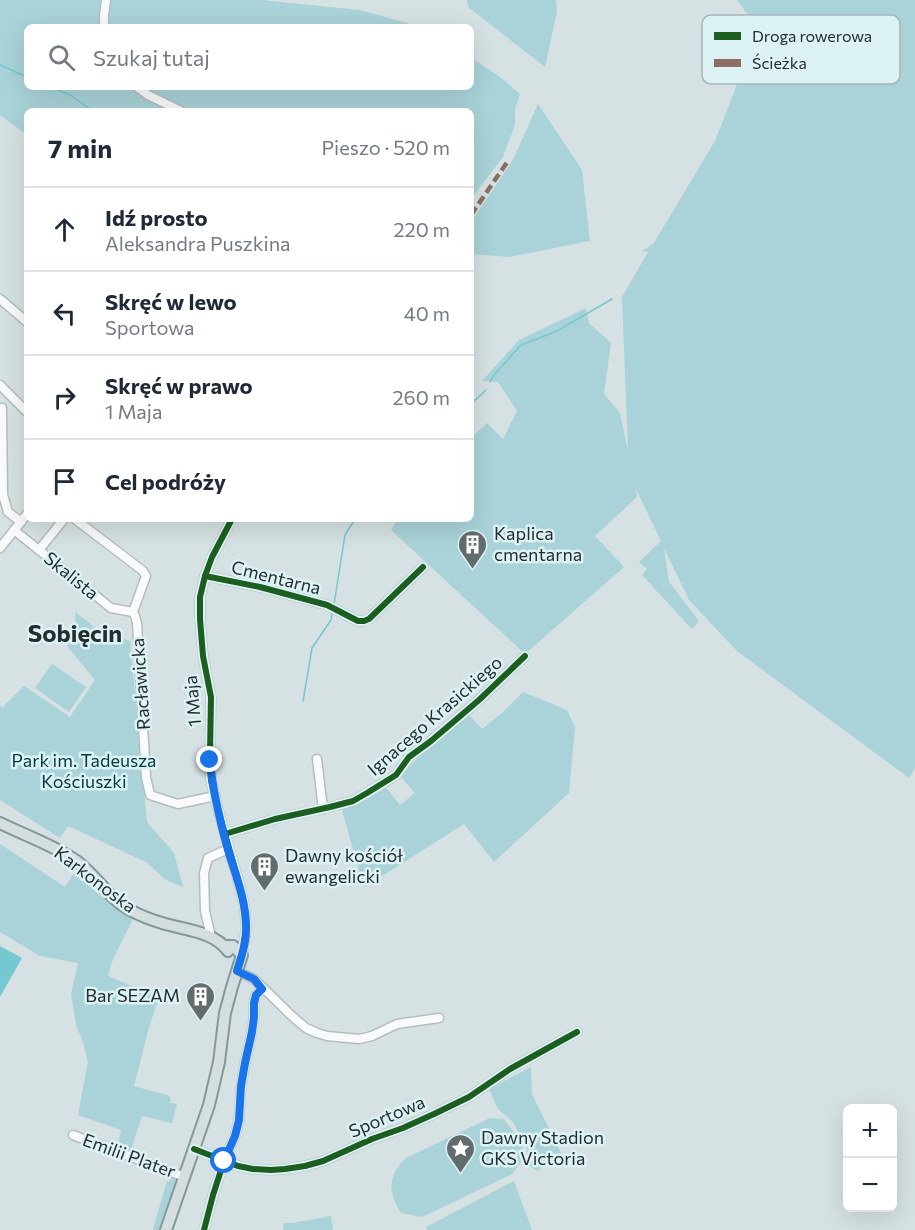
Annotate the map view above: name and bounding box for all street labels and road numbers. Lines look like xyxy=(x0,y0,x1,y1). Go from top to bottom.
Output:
street label: Skalista xyxy=(40,547,103,604)
street label: Cmentarna xyxy=(229,555,323,599)
street label: Racławicka xyxy=(126,637,154,731)
street label: Ignacego Krasickiego xyxy=(363,651,506,780)
street label: 1 Maja xyxy=(179,674,205,728)
street label: Karkonoska xyxy=(50,841,141,917)
street label: Sportowa xyxy=(345,1090,428,1142)
street label: Emilii Plater xyxy=(80,1128,179,1182)

